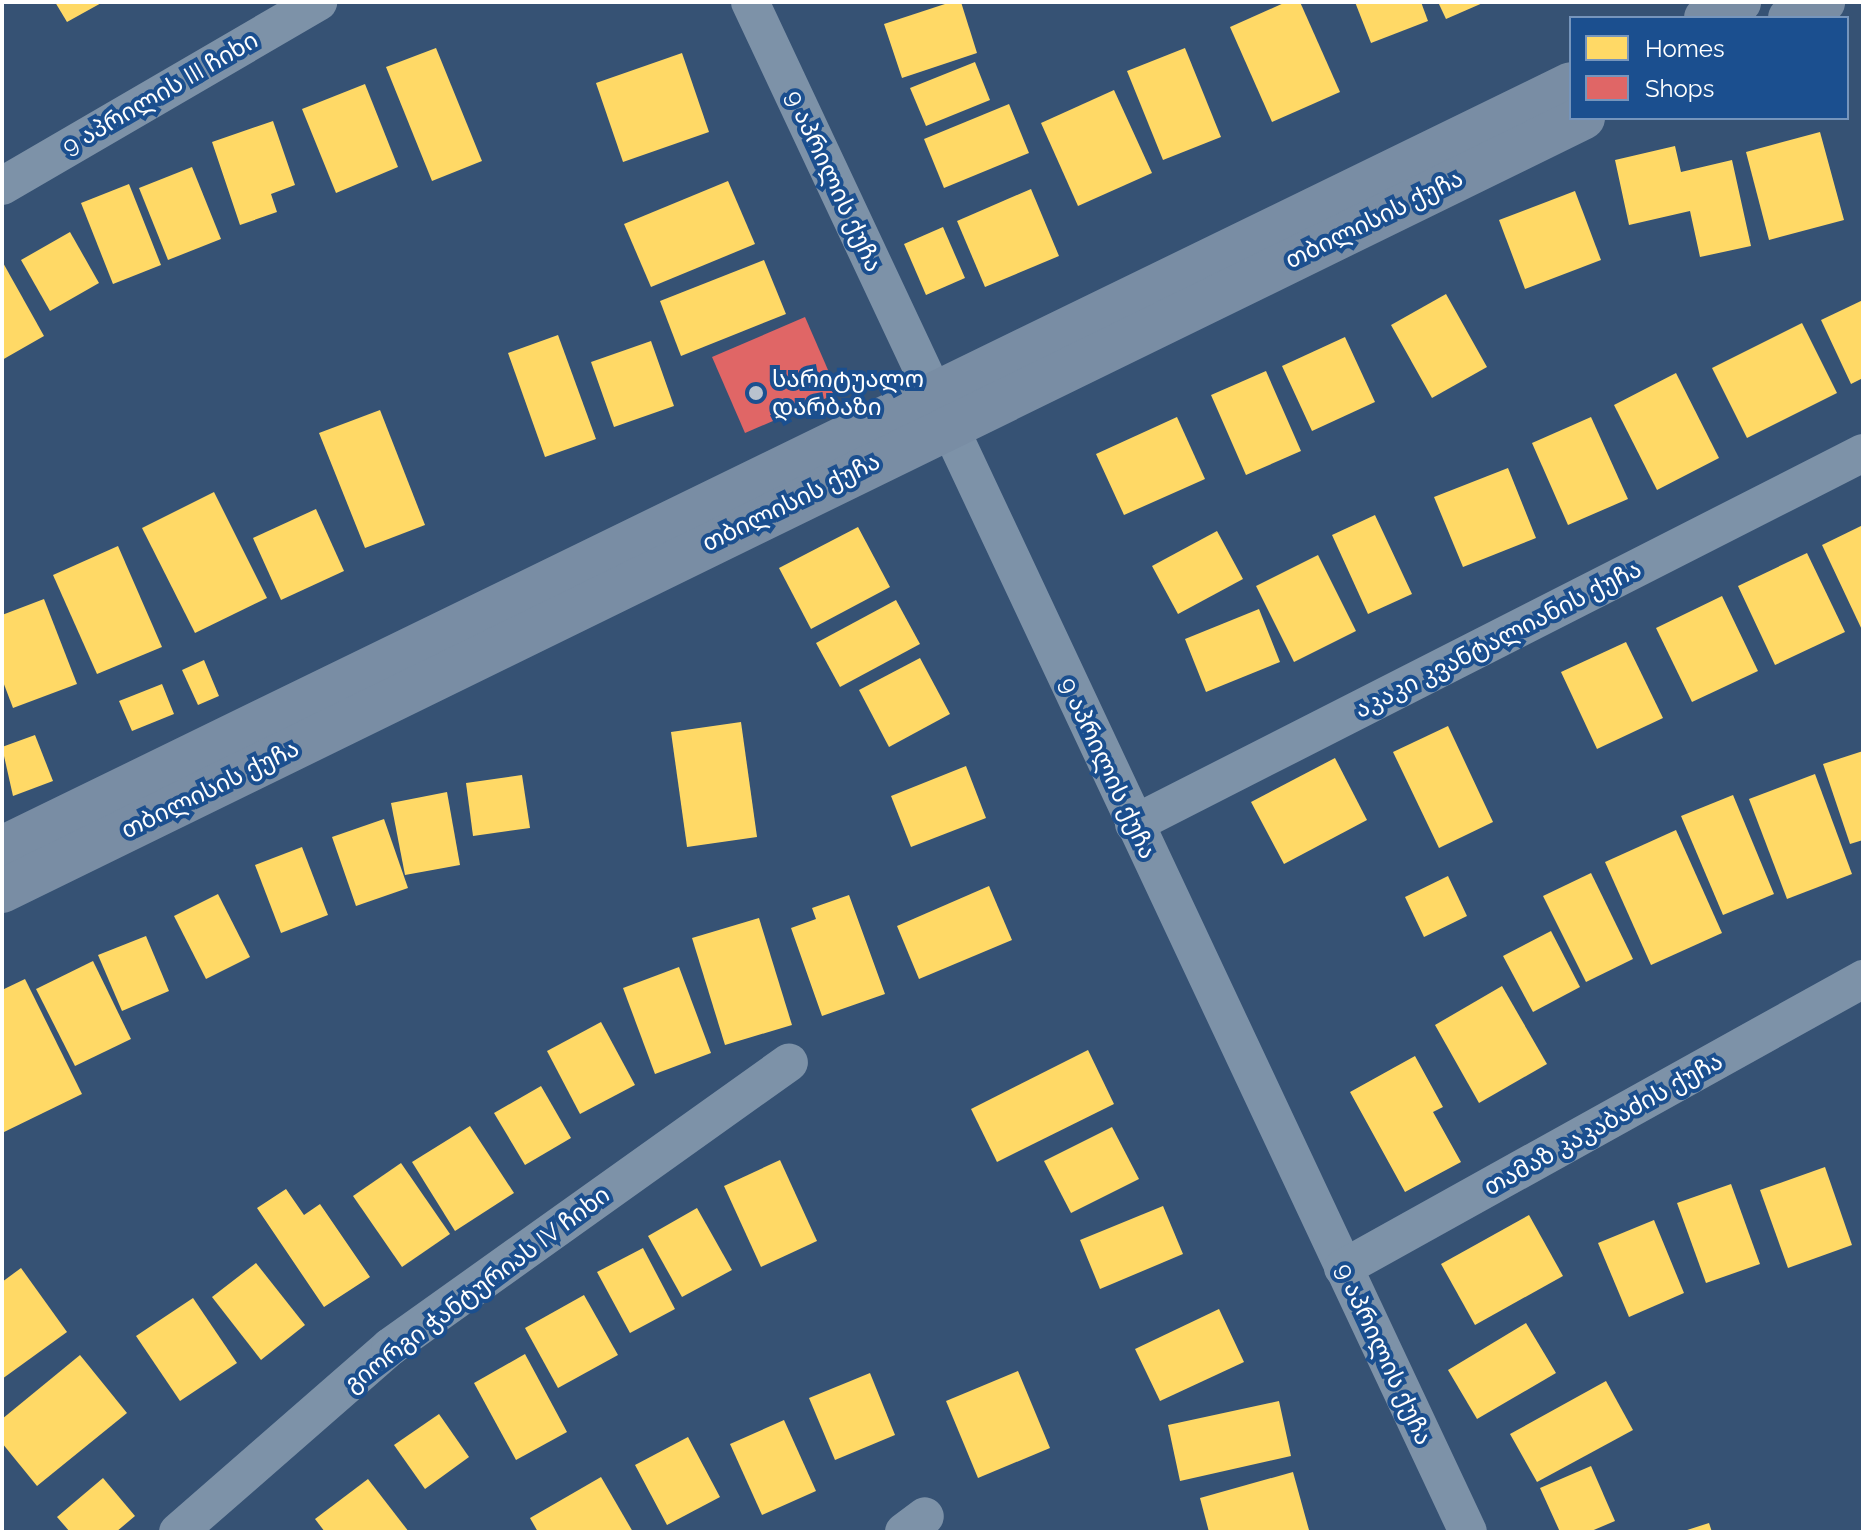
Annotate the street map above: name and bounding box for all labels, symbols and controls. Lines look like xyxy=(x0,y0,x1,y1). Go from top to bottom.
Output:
legend xyxy=(1569,16,1849,120)
street label: 9 აპრილის III ჩიხი xyxy=(57,25,263,161)
text: Homes xyxy=(1645,34,1725,63)
text: Shops xyxy=(1645,74,1714,103)
street label: 9 აპრილის ქუჩა xyxy=(779,86,889,276)
street label: თბილისის ქუჩა xyxy=(1280,163,1468,275)
place label: სარიტუალო დარბაზი xyxy=(772,365,924,421)
marker: სარიტუალო დარბაზი xyxy=(747,384,765,402)
street label: თბილისის ქუჩა xyxy=(697,446,885,558)
street label: აკაკი კვანტალიანის ქუჩა xyxy=(1350,554,1646,724)
street label: 9 აპრილის ქუჩა xyxy=(1053,673,1163,863)
street label: თბილისის ქუჩა xyxy=(116,733,304,845)
street label: თამაზ კაკაბაძის ქუჩა xyxy=(1478,1046,1728,1202)
street label: გიორგი ჭანტურიას IV ჩიხი xyxy=(338,1180,616,1398)
street label: 9 აპრილის ქუჩა xyxy=(1329,1259,1439,1449)

